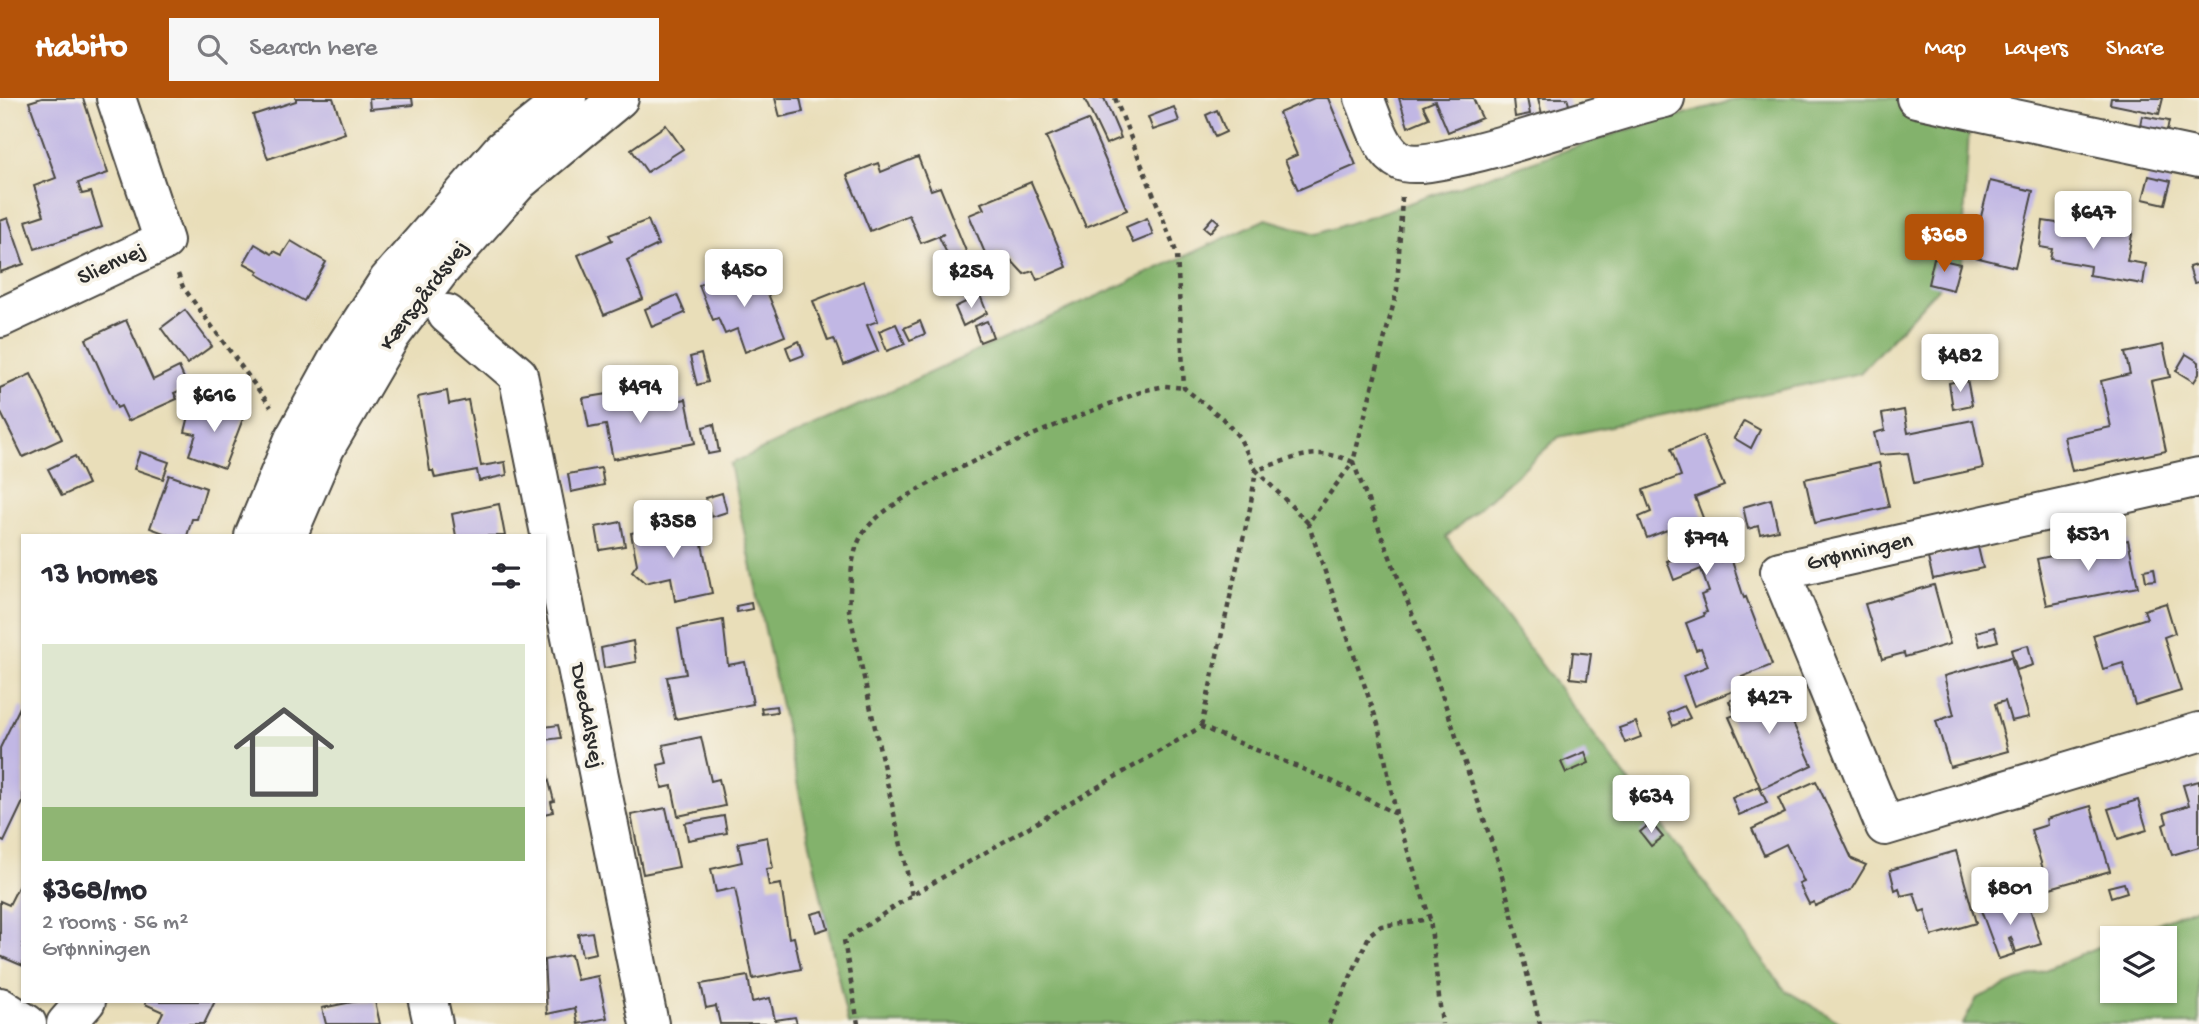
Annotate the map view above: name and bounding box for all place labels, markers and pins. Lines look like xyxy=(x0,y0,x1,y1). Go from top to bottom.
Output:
pin: $647 xyxy=(2052,192,2134,251)
pin: $368 xyxy=(1903,214,1985,274)
pin: $450 xyxy=(703,250,785,309)
pin: $254 xyxy=(930,250,1012,310)
pin: $482 xyxy=(1919,334,2001,394)
pin: $494 xyxy=(599,366,681,425)
pin: $616 xyxy=(173,374,255,434)
pin: $358 xyxy=(632,500,714,560)
pin: $531 xyxy=(2047,514,2129,573)
pin: $794 xyxy=(1665,518,1747,577)
pin: $427 xyxy=(1728,676,1810,736)
pin: $634 xyxy=(1610,776,1692,835)
pin: $801 xyxy=(1969,868,2051,927)

